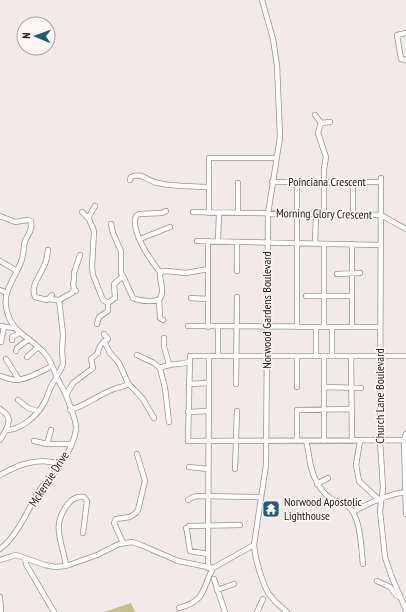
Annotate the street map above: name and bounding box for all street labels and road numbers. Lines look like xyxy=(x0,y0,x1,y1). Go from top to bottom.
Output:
street label: Poinciana Crescent xyxy=(288,174,367,189)
street label: Morning Glory Crescent xyxy=(276,205,373,222)
street label: Norwood Gardens Boulevard xyxy=(259,251,274,369)
street label: Church Lane Boulevard xyxy=(372,348,387,444)
street label: Mckenzie Drive xyxy=(25,448,72,509)

